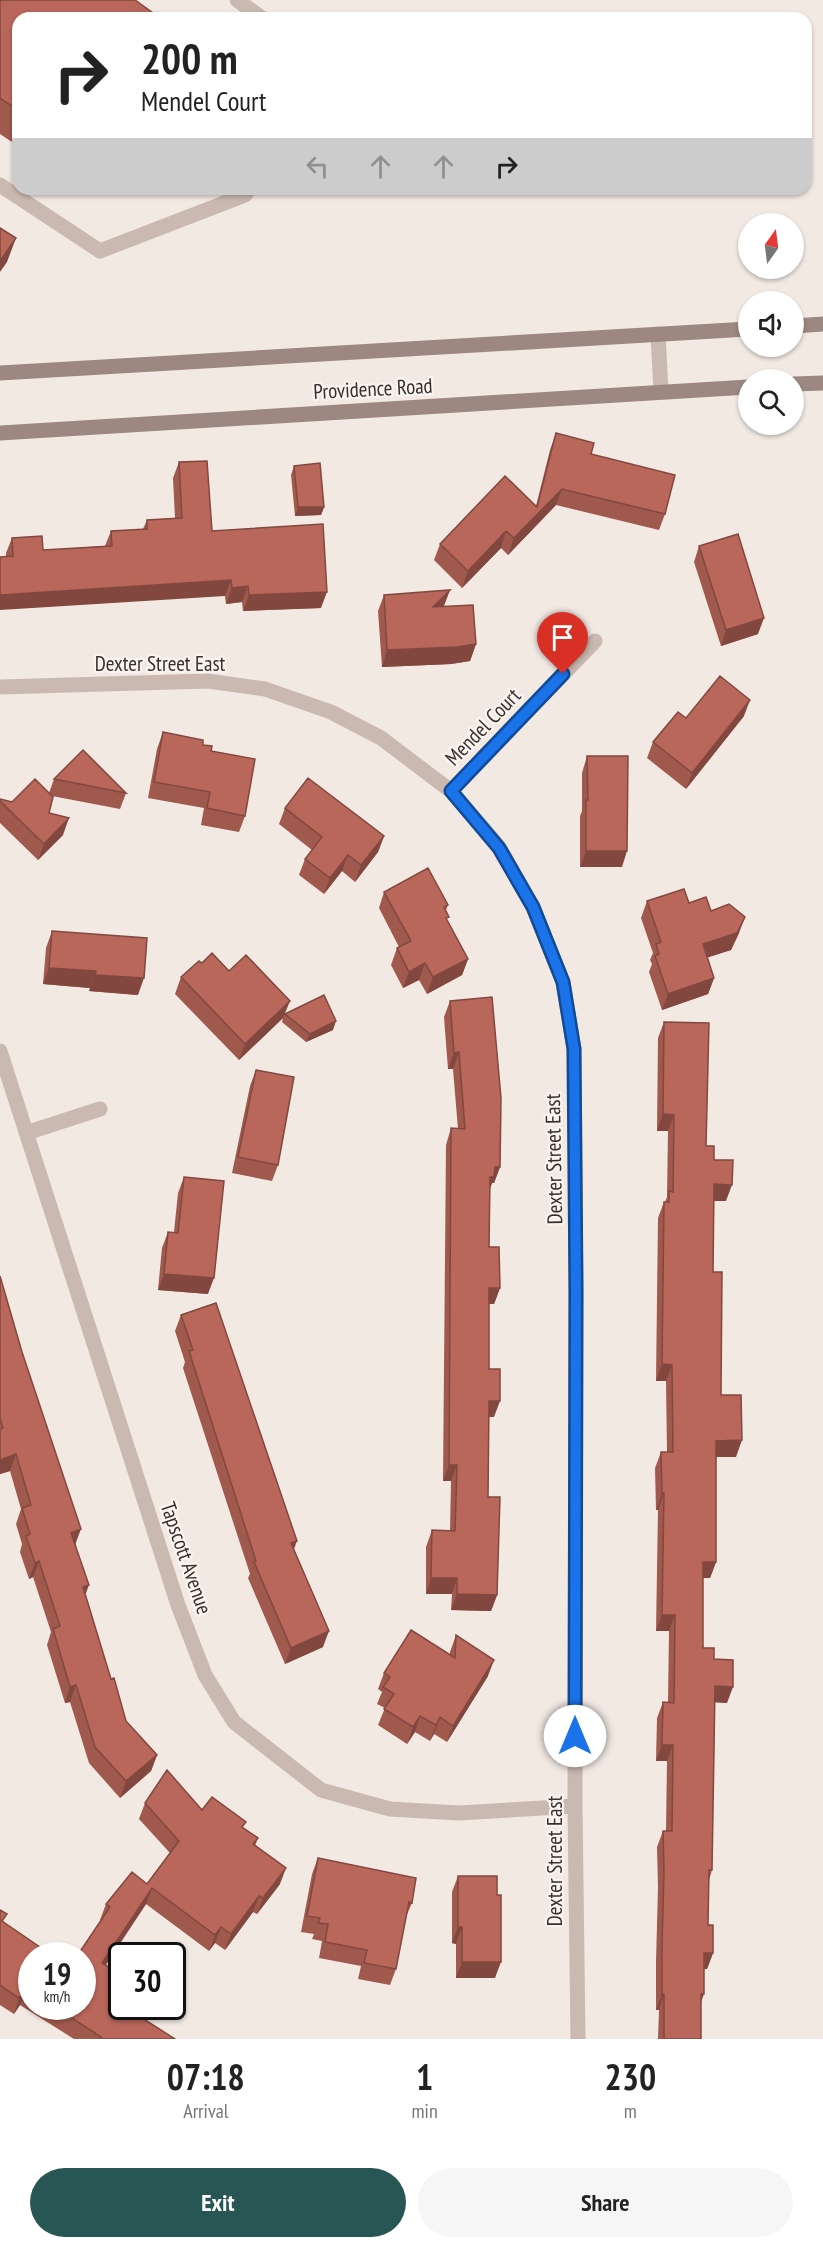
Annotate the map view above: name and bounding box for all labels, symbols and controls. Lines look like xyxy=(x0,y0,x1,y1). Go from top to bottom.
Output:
text: 200 m xyxy=(141,31,238,86)
icon: right xyxy=(42,36,120,114)
text: Mendel Court xyxy=(141,84,267,118)
icon: left xyxy=(301,150,334,183)
icon: ahead xyxy=(364,150,397,183)
icon: ahead xyxy=(427,150,460,183)
icon: right xyxy=(490,150,523,183)
north arrow xyxy=(738,213,804,279)
map controls xyxy=(738,213,804,435)
button: sound xyxy=(738,291,804,357)
button: search xyxy=(738,369,804,435)
street label: Providence Road xyxy=(313,372,433,405)
pin xyxy=(537,612,588,674)
icon: arrive xyxy=(546,621,579,654)
street label: Dexter Street East xyxy=(95,650,226,677)
street label: Mendel Court xyxy=(439,682,526,771)
street label: Dexter Street East xyxy=(539,1093,568,1225)
street label: Tapscott Avenue xyxy=(155,1498,218,1618)
position arrow xyxy=(543,1704,607,1768)
street label: Dexter Street East xyxy=(541,1795,568,1926)
speed limit sign: 30 xyxy=(108,1942,186,2020)
text: 19 xyxy=(43,1954,71,1993)
text: km/h xyxy=(44,1987,70,2006)
text: 07:18 xyxy=(167,2053,245,2100)
text: 1 xyxy=(416,2053,433,2100)
text: 230 xyxy=(605,2053,656,2100)
text: Arrival xyxy=(183,2098,228,2124)
text: min xyxy=(412,2098,438,2124)
text: m xyxy=(624,2098,637,2124)
button: Exit xyxy=(30,2168,406,2237)
button: Share xyxy=(418,2168,793,2237)

